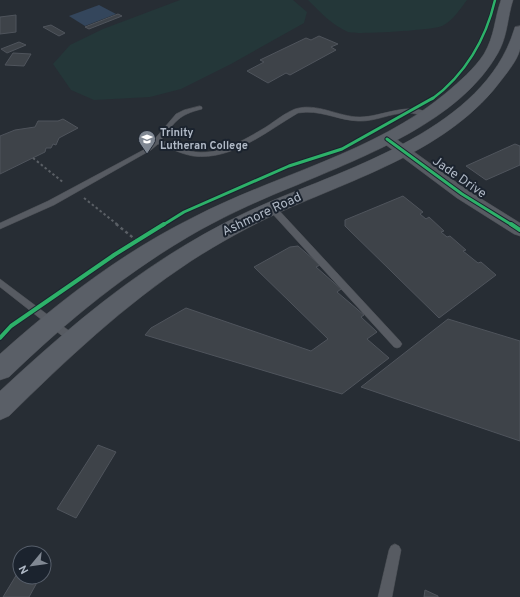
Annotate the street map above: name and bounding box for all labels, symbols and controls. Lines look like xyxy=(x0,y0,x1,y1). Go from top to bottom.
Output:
place label: Trinity Lutheran College xyxy=(160,126,248,153)
school or university icon: Trinity Lutheran College xyxy=(137,129,157,154)
street label: Jade Drive xyxy=(429,154,489,202)
street label: Ashmore Road xyxy=(220,190,304,240)
north arrow xyxy=(12,545,52,585)
text: N xyxy=(16,563,32,576)

